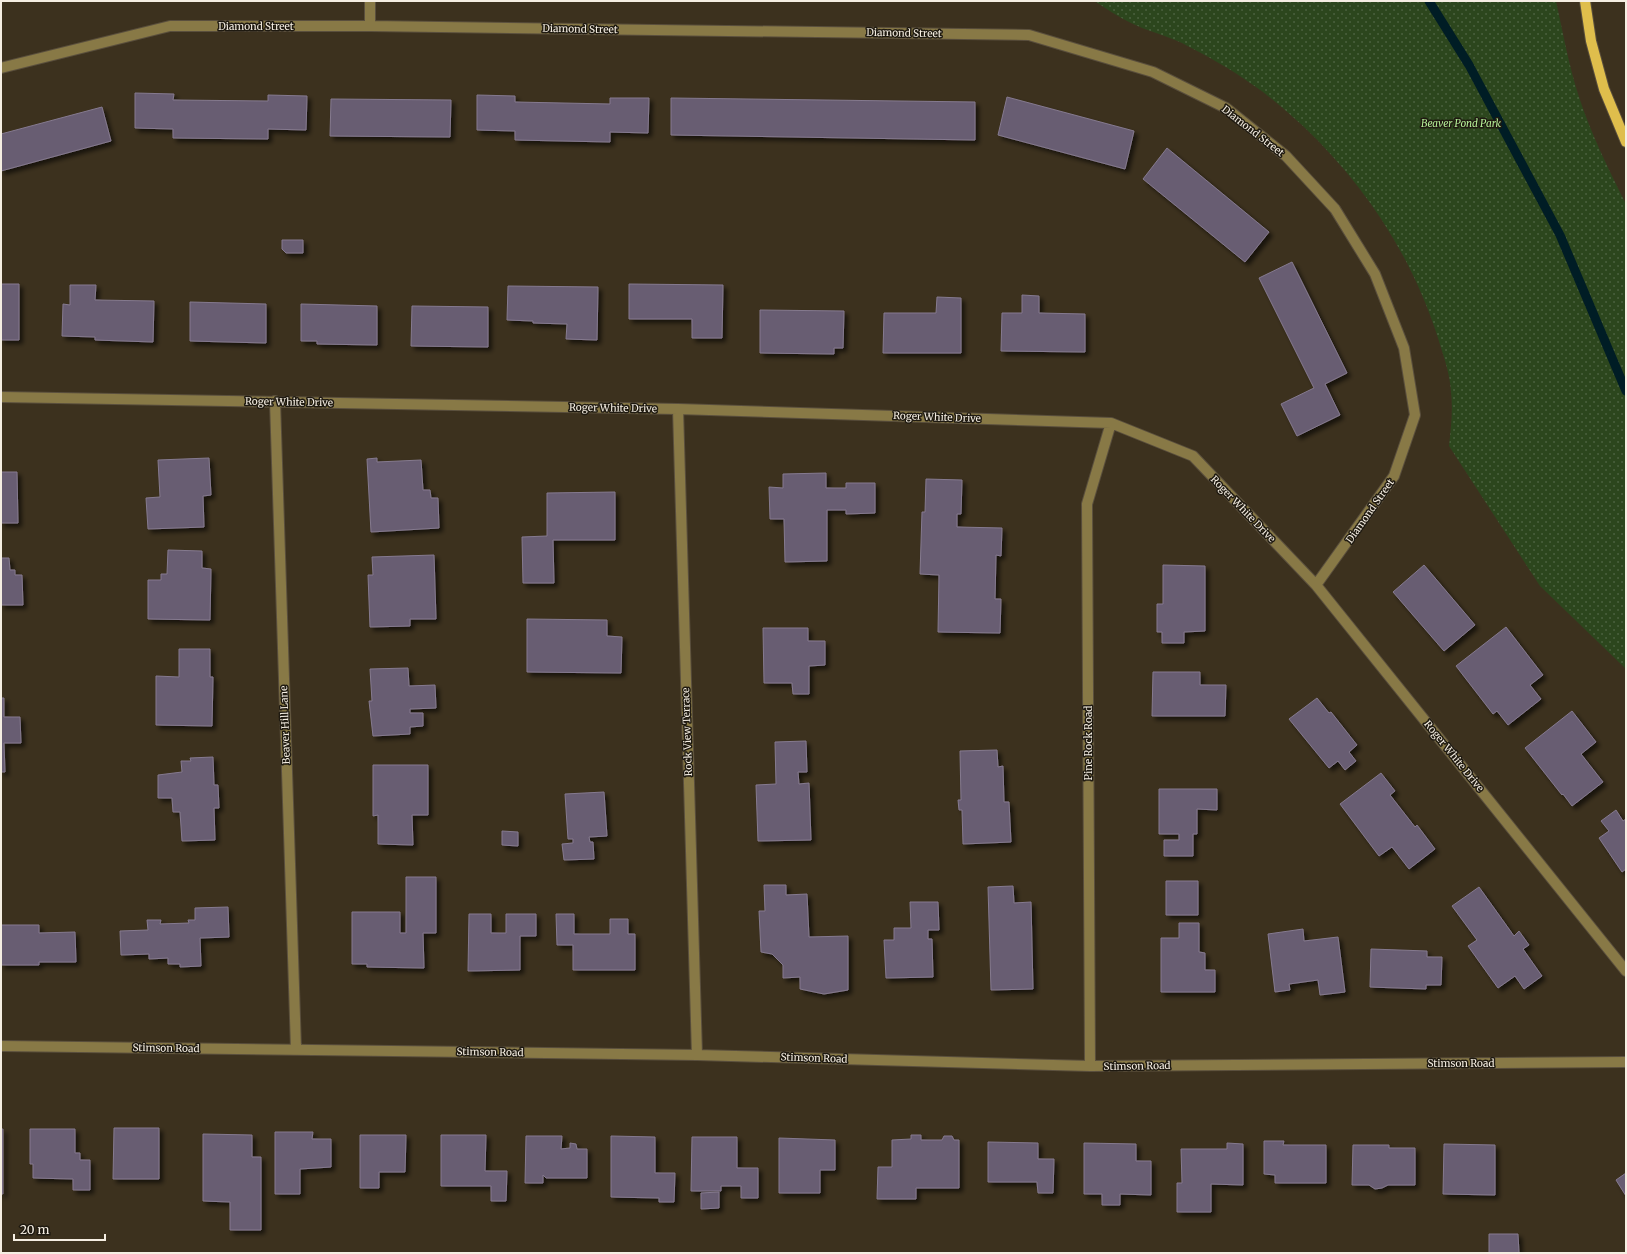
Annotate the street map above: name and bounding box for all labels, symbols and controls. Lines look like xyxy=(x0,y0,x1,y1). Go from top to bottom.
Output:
street label: Diamond Street xyxy=(218,20,294,33)
street label: Diamond Street xyxy=(542,22,618,36)
street label: Diamond Street xyxy=(866,26,942,40)
street label: Diamond Street xyxy=(1219,103,1287,159)
park label: Beaver Pond Park xyxy=(1421,117,1502,130)
street label: Roger White Drive xyxy=(245,395,333,409)
street label: Roger White Drive xyxy=(569,401,657,415)
street label: Roger White Drive xyxy=(893,409,981,425)
street label: Roger White Drive xyxy=(1208,473,1278,545)
street label: Diamond Street xyxy=(1343,476,1397,546)
street label: Beaver Hill Lane xyxy=(277,686,293,764)
street label: Rock View Terrace xyxy=(679,687,695,777)
street label: Pine Rock Road xyxy=(1082,706,1095,780)
street label: Roger White Drive xyxy=(1421,718,1487,794)
street label: Stimson Road xyxy=(132,1041,200,1055)
street label: Stimson Road xyxy=(456,1045,524,1059)
street label: Stimson Road xyxy=(780,1050,848,1066)
street label: Stimson Road xyxy=(1427,1057,1495,1070)
street label: Stimson Road xyxy=(1103,1059,1171,1073)
scale bar xyxy=(14,1216,105,1242)
text: 20 m xyxy=(20,1222,49,1237)

